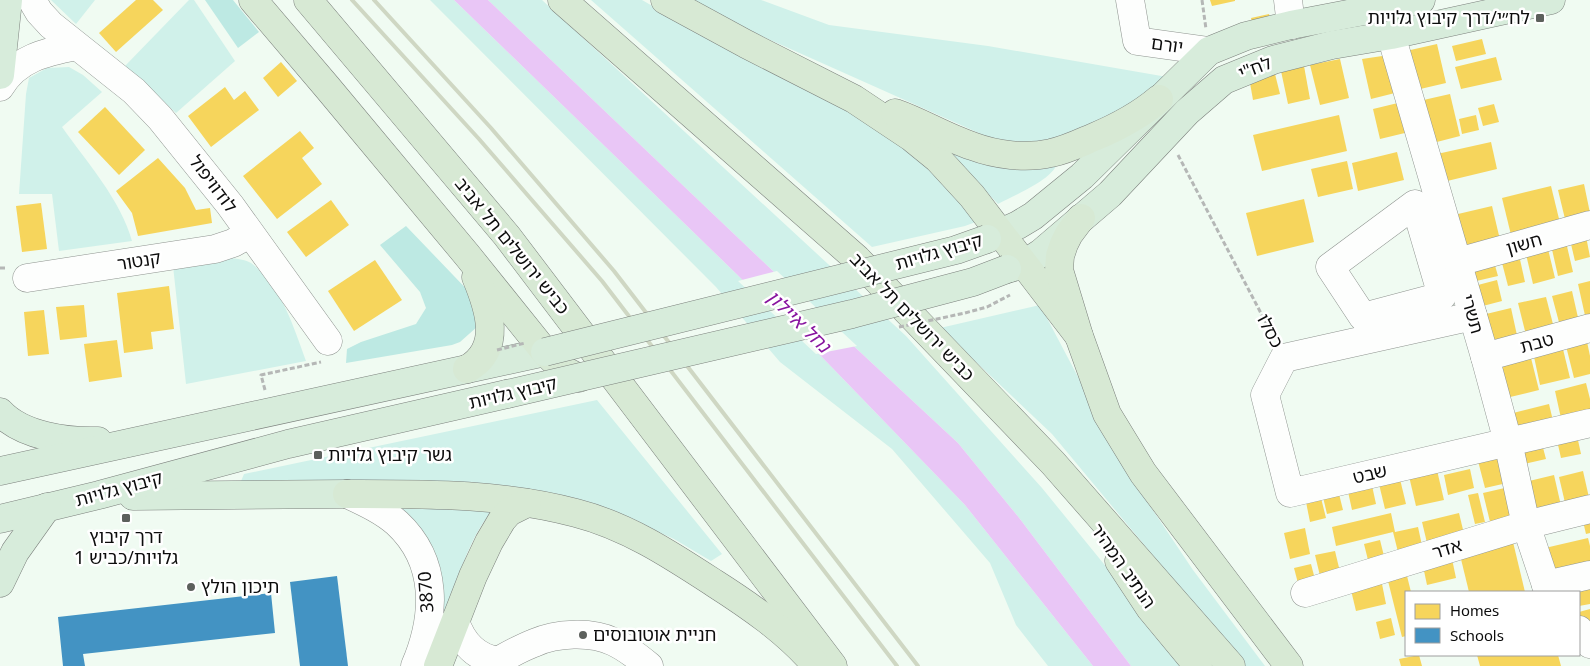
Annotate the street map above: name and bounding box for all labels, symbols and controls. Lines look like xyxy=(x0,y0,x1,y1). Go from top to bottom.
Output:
place label: לח״י/דרך קיבוץ גלויות xyxy=(1367,5,1530,29)
marker: לח״י/דרך קיבוץ גלויות xyxy=(1534,12,1546,24)
street label: יורם xyxy=(1149,30,1185,58)
street label: לח"י xyxy=(1235,50,1275,84)
street label: לודוויפול xyxy=(184,150,243,217)
street label: כביש ירושלים תל אביב xyxy=(450,172,576,319)
street label: חשון xyxy=(1503,226,1545,260)
street label: קיבוץ גלויות xyxy=(892,227,985,275)
street label: קנטור xyxy=(115,245,162,275)
street label: כביש ירושלים תל אביב xyxy=(845,247,980,386)
water label: נחל איילון xyxy=(761,284,838,359)
street label: תשרי xyxy=(1456,291,1490,336)
street label: כסלו xyxy=(1252,309,1290,352)
street label: טבת xyxy=(1517,326,1556,358)
street label: קיבוץ גלויות xyxy=(466,370,559,414)
place label: גשר קיבוץ גלויות xyxy=(328,442,452,466)
marker: גשר קיבוץ גלויות xyxy=(312,449,324,461)
street label: שבט xyxy=(1350,457,1389,489)
street label: קיבוץ גלויות xyxy=(72,465,165,511)
marker: דרך קיבוץ גלויות/כביש 1 xyxy=(120,512,132,524)
street label: הנתיב המהיר xyxy=(1086,518,1162,613)
place label: דרך קיבוץ גלויות/כביש 1 xyxy=(74,524,178,569)
street label: אדר xyxy=(1429,532,1465,564)
street label: 3870 xyxy=(412,571,438,614)
place label: תיכון הולץ xyxy=(201,574,279,598)
marker: תיכון הולץ xyxy=(185,581,197,593)
legend xyxy=(1405,591,1580,656)
text: Homes xyxy=(1450,600,1499,620)
place label: חניית אוטובוסים xyxy=(593,622,716,646)
text: Schools xyxy=(1450,625,1504,645)
marker: חניית אוטובוסים xyxy=(577,629,589,641)

